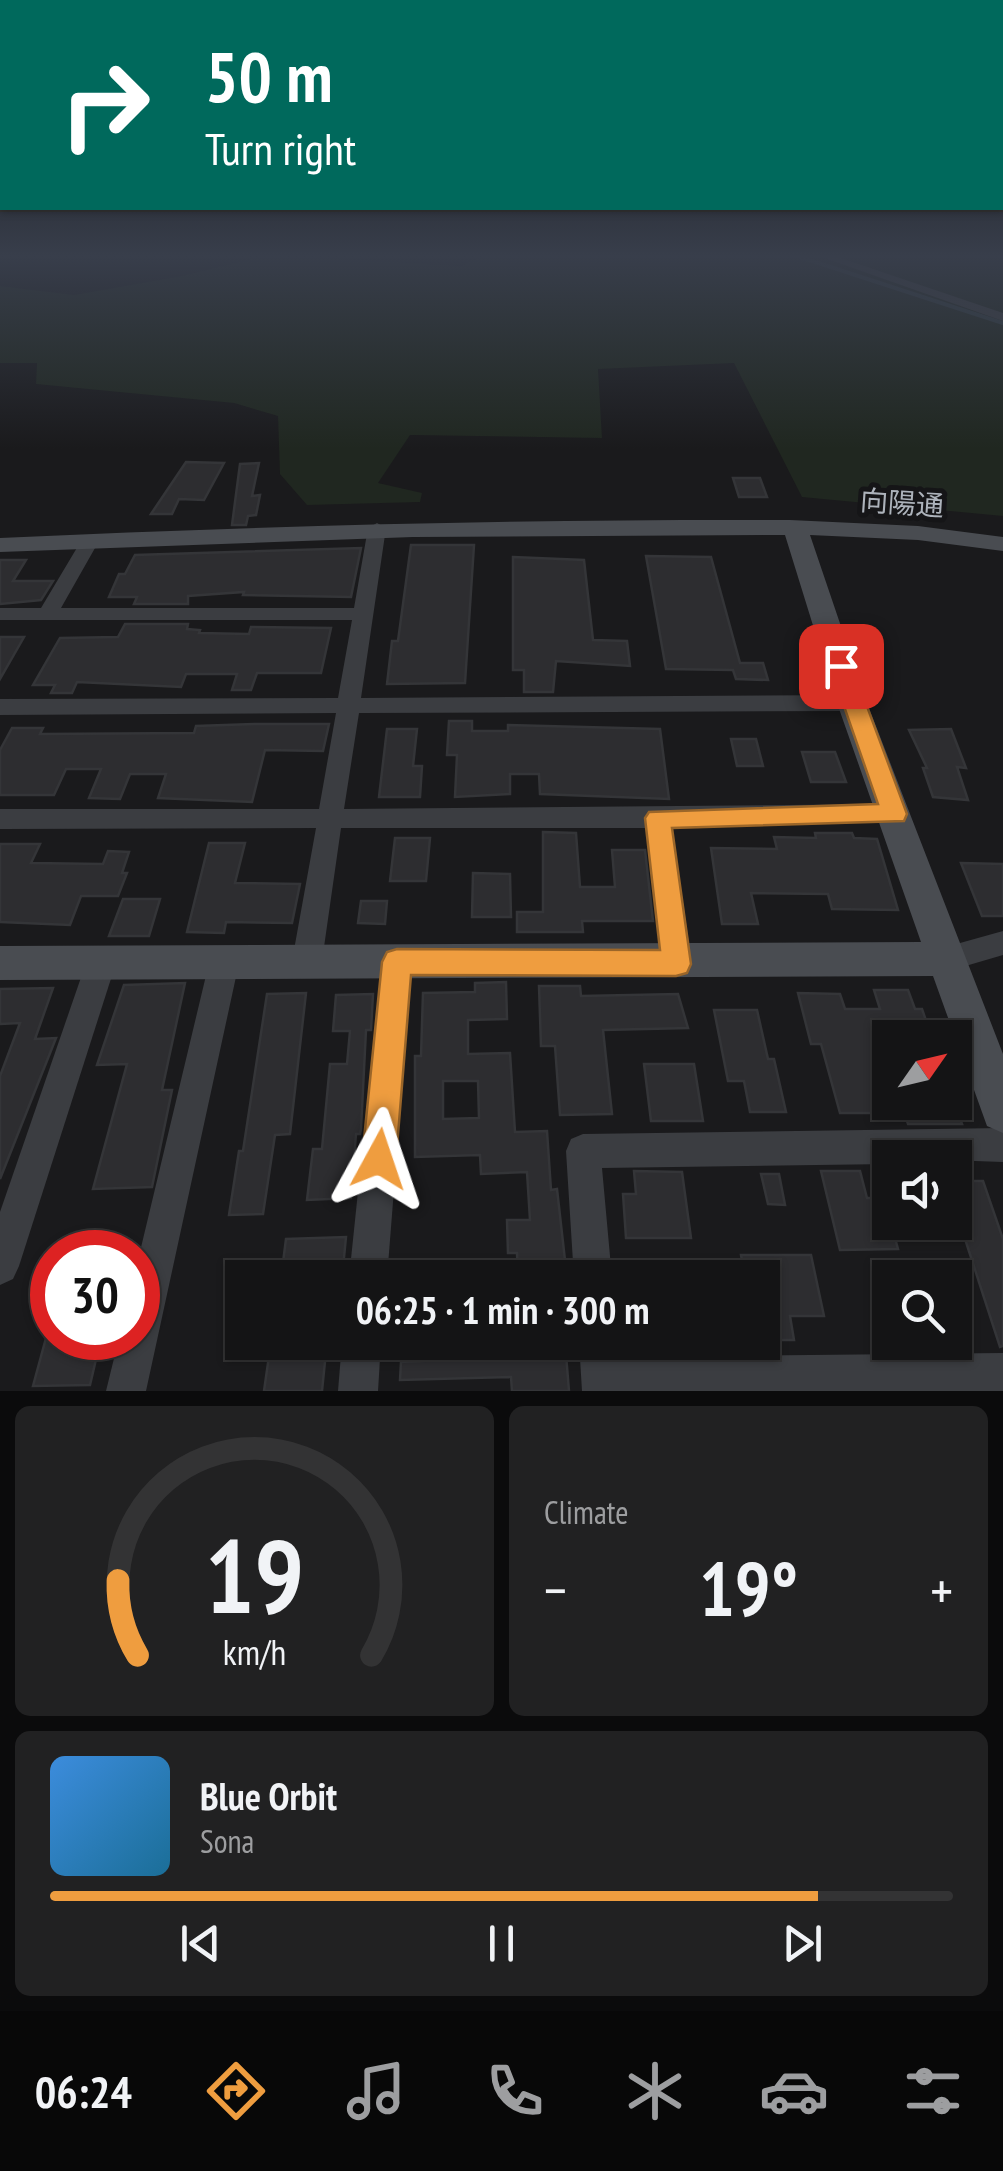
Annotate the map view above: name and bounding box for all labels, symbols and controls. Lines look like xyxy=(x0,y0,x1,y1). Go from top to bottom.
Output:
text: 50 m xyxy=(205,31,333,121)
icon: right xyxy=(40,40,170,170)
text: Turn right xyxy=(205,119,356,177)
street label: 向陽通 xyxy=(859,481,945,524)
pin xyxy=(799,624,884,709)
icon: arrive xyxy=(814,639,869,694)
north arrow xyxy=(872,1020,972,1120)
map controls xyxy=(872,1020,972,1360)
position arrow xyxy=(327,1107,431,1211)
button: sound xyxy=(872,1140,972,1240)
speed limit sign: 30 xyxy=(30,1230,160,1360)
button: search xyxy=(872,1260,972,1360)
text: 06:25 · 1 min · 300 m xyxy=(356,1285,649,1334)
text: Climate xyxy=(544,1491,628,1533)
text: 19 xyxy=(205,1507,304,1642)
text: 19° xyxy=(699,1540,798,1637)
text: − xyxy=(544,1554,567,1625)
text: + xyxy=(930,1554,953,1625)
text: km/h xyxy=(223,1629,286,1675)
text: Blue Orbit xyxy=(200,1771,337,1820)
text: Sona xyxy=(200,1820,254,1862)
icon: previous xyxy=(173,1916,228,1971)
icon: pause xyxy=(474,1916,529,1971)
icon: next xyxy=(775,1916,830,1971)
icon: directions xyxy=(201,2056,271,2126)
icon: music xyxy=(341,2056,411,2126)
icon: phone xyxy=(480,2056,550,2126)
icon: climate xyxy=(620,2056,690,2126)
icon: car xyxy=(759,2056,829,2126)
icon: filters xyxy=(898,2056,968,2126)
text: 06:24 xyxy=(35,2062,132,2120)

